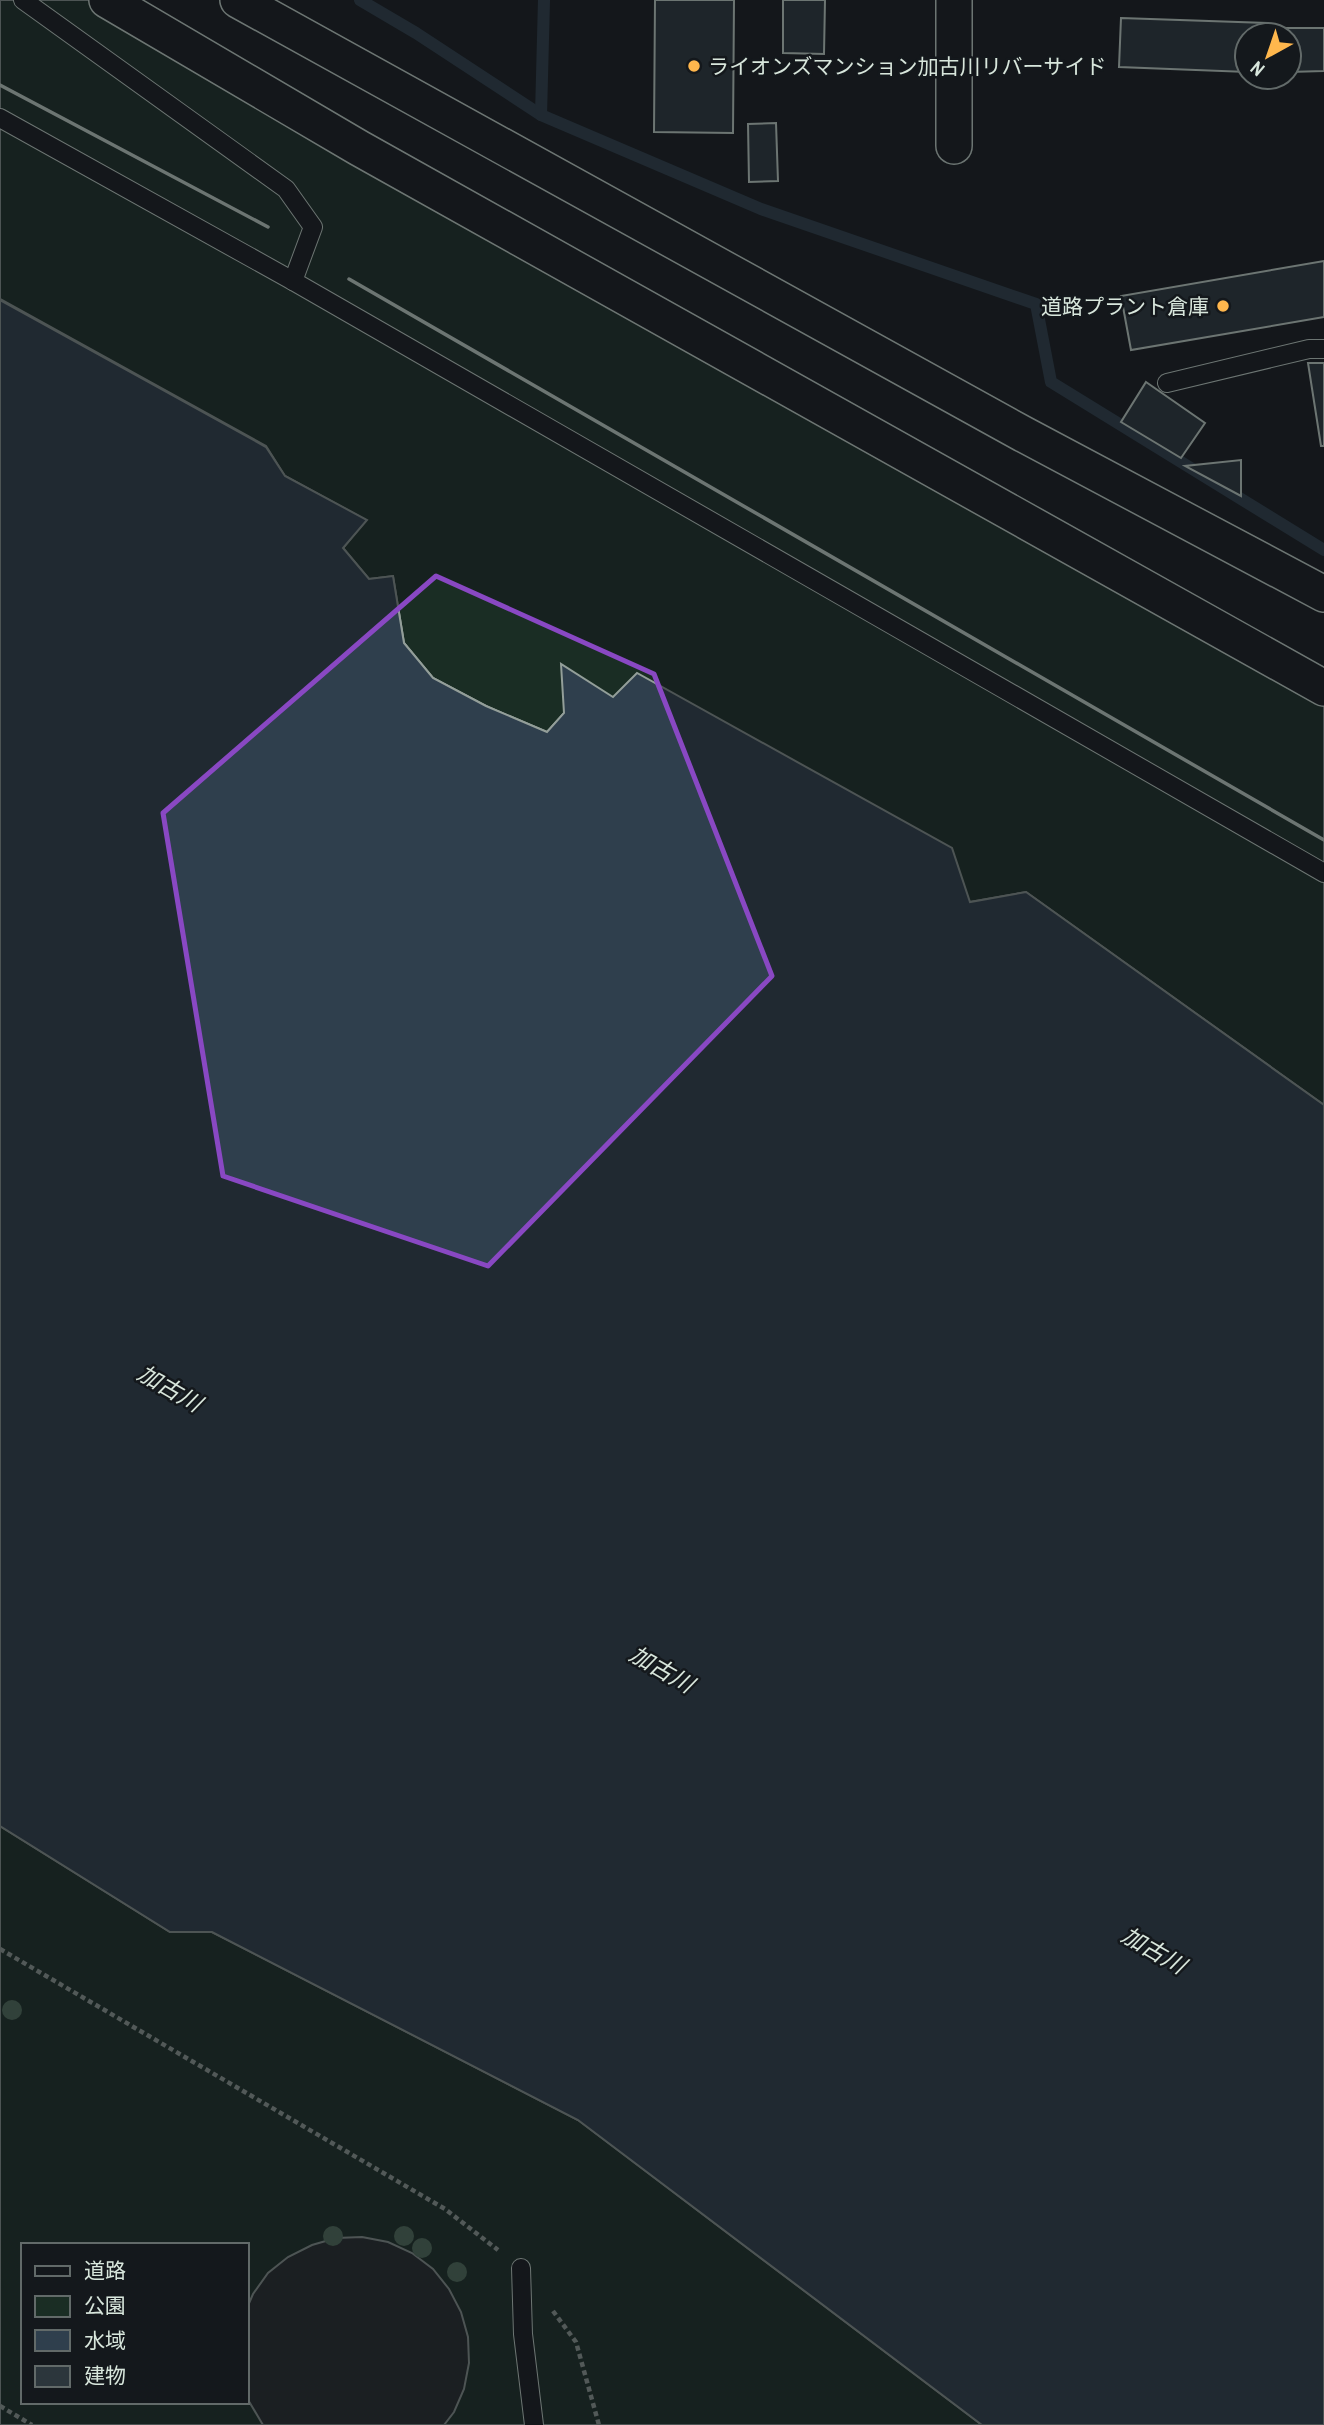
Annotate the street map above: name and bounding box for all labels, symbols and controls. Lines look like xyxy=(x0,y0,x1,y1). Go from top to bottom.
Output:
north arrow xyxy=(1233,21,1303,91)
place label: ライオンズマンション加古川リバーサイド xyxy=(708,52,1106,81)
text: N xyxy=(1244,55,1270,83)
marker: ライオンズマンション加古川リバーサイド xyxy=(686,58,702,74)
place label: 道路プラント倉庫 xyxy=(1041,292,1209,321)
marker: 道路プラント倉庫 xyxy=(1215,298,1231,314)
water label: 加古川 xyxy=(132,1357,210,1420)
water label: 加古川 xyxy=(624,1638,702,1701)
water label: 加古川 xyxy=(1116,1919,1194,1982)
legend xyxy=(21,2243,248,2404)
text: 道路 xyxy=(84,2256,126,2285)
text: 公園 xyxy=(84,2291,126,2320)
text: 水域 xyxy=(84,2326,126,2355)
text: 建物 xyxy=(84,2361,126,2390)

